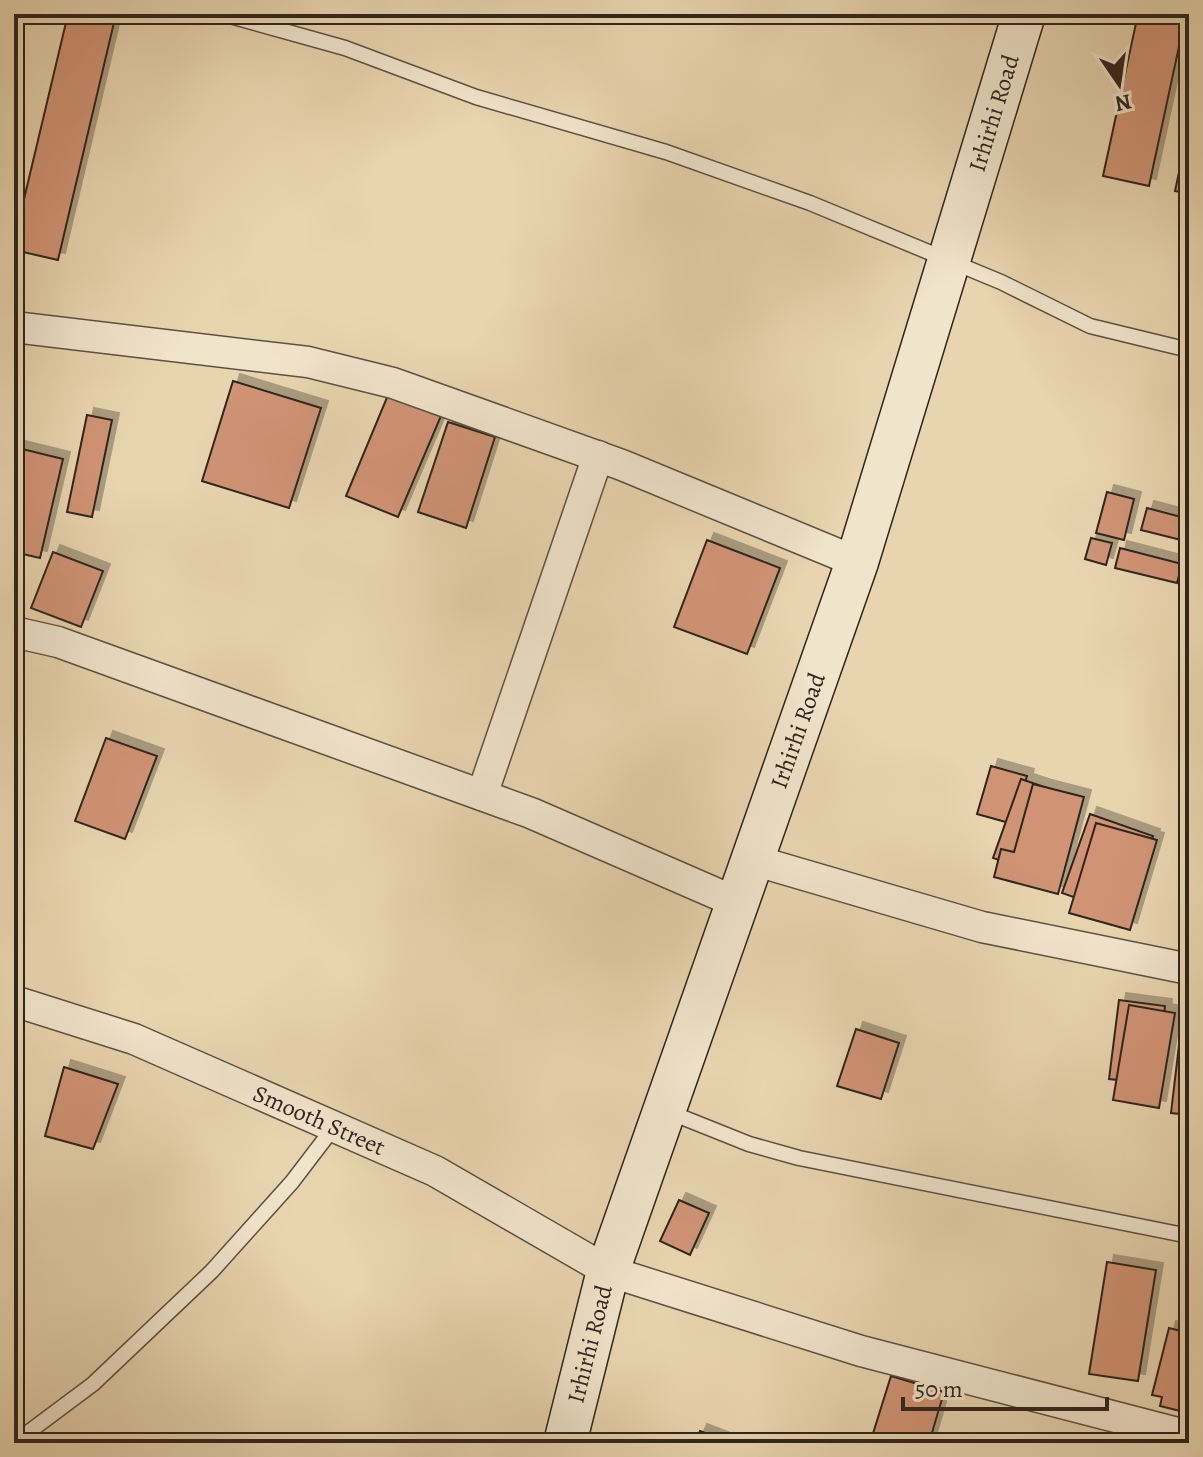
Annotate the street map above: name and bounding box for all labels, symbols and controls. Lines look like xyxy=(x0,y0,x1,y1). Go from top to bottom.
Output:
north arrow xyxy=(1079,44,1159,124)
street label: Irhirhi Road xyxy=(961,51,1027,176)
text: N xyxy=(1112,86,1134,119)
street label: Irhirhi Road xyxy=(763,668,833,793)
street label: Smooth Street xyxy=(248,1077,390,1163)
street label: Irhirhi Road xyxy=(560,1281,620,1407)
scale bar xyxy=(903,1361,1107,1411)
text: 50 m xyxy=(915,1373,963,1405)

